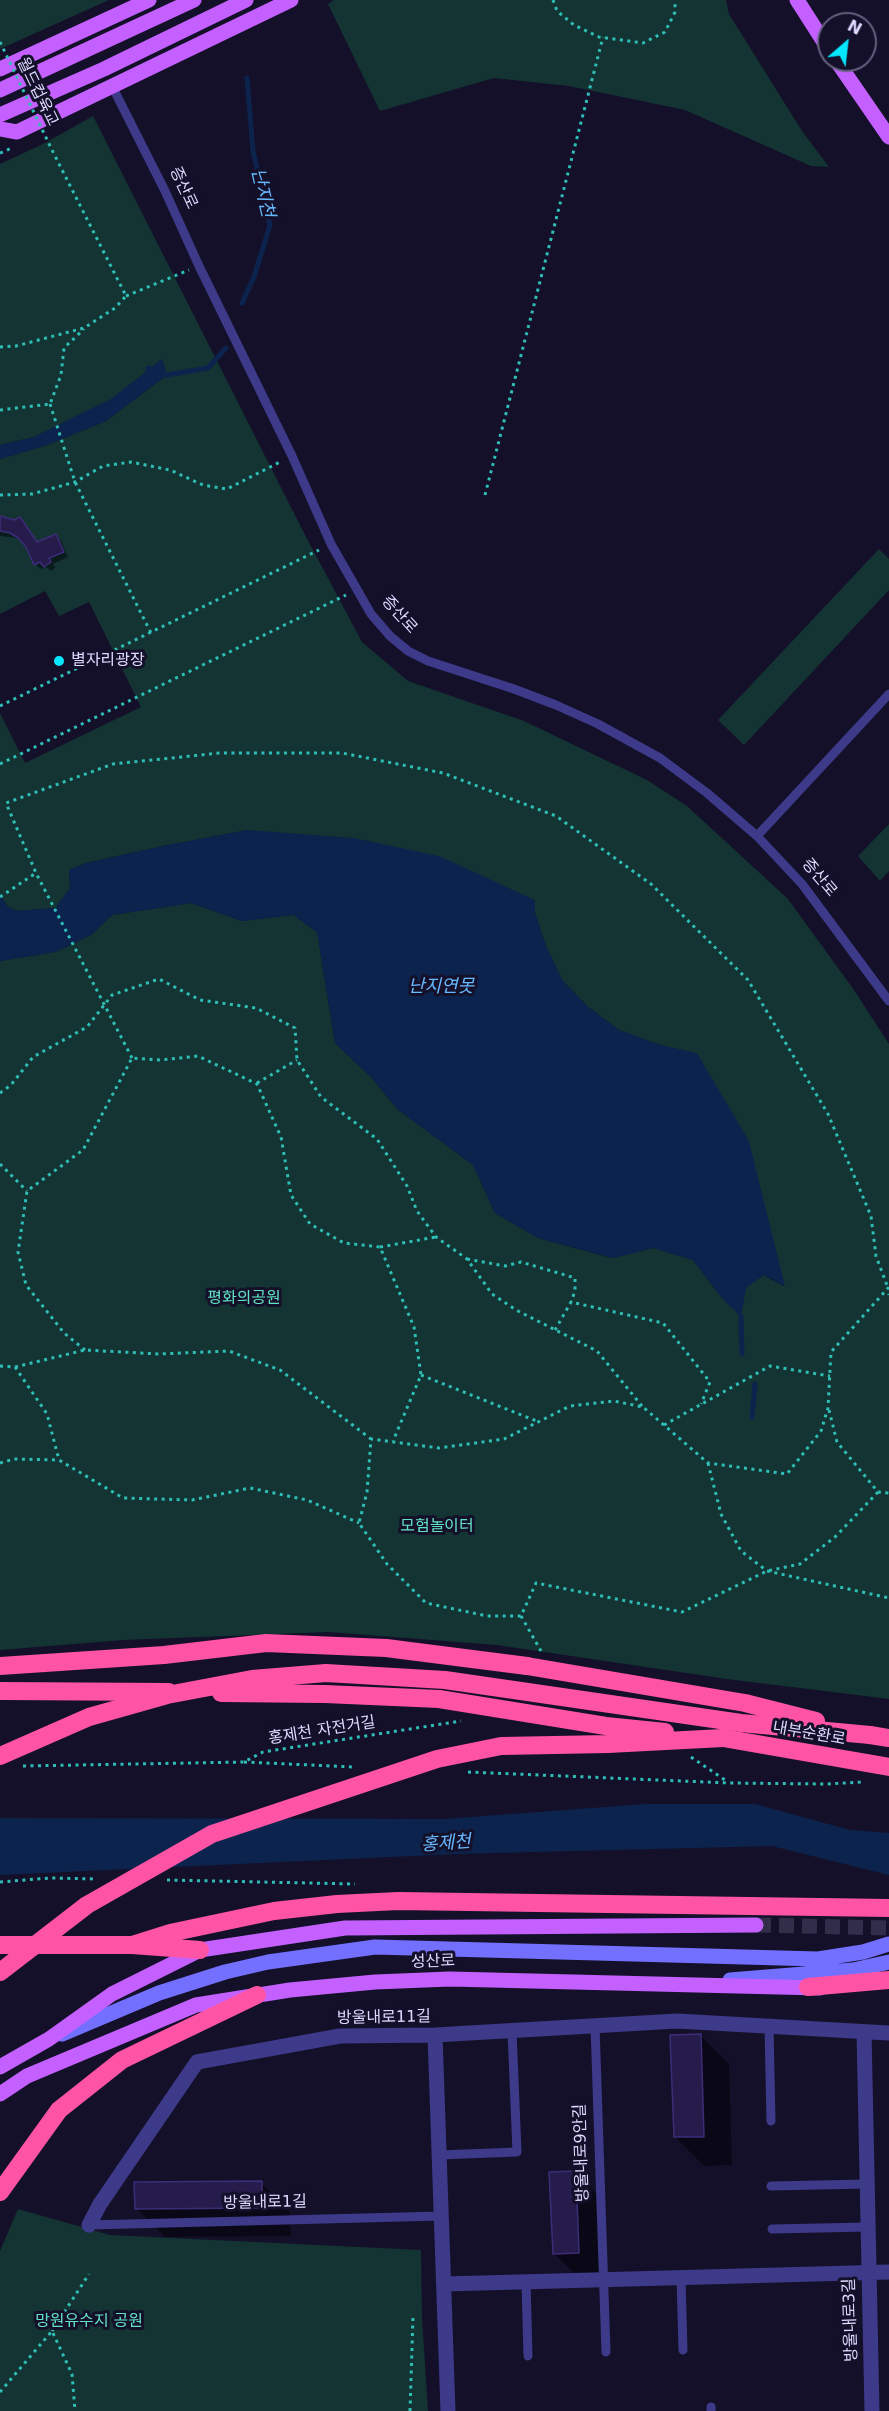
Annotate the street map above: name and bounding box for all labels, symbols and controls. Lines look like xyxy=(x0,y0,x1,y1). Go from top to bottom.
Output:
north arrow xyxy=(817,12,877,72)
text: N xyxy=(844,16,865,39)
street label: 월드컵육교 xyxy=(12,55,62,129)
street label: 증산로 xyxy=(165,164,201,212)
water label: 난지천 xyxy=(246,166,278,220)
street label: 증산로 xyxy=(377,592,421,638)
place label: 별자리광장 xyxy=(71,651,145,671)
marker: 별자리광장 xyxy=(52,654,66,668)
street label: 증산로 xyxy=(797,855,841,901)
water label: 난지연못 xyxy=(408,976,474,998)
park label: 평화의공원 xyxy=(207,1289,281,1309)
park label: 모험놀이터 xyxy=(400,1517,474,1537)
street label: 홍제천 자전거길 xyxy=(267,1713,377,1749)
street label: 내부순환로 xyxy=(771,1718,847,1750)
water label: 홍제천 xyxy=(420,1831,472,1857)
street label: 성산로 xyxy=(411,1952,455,1972)
street label: 방울내로11길 xyxy=(337,2008,431,2028)
street label: 방울내로9안길 xyxy=(571,2103,593,2203)
street label: 방울내로1길 xyxy=(223,2193,307,2213)
street label: 방울내로3길 xyxy=(840,2278,862,2362)
park label: 망원유수지 공원 xyxy=(35,2312,143,2332)

